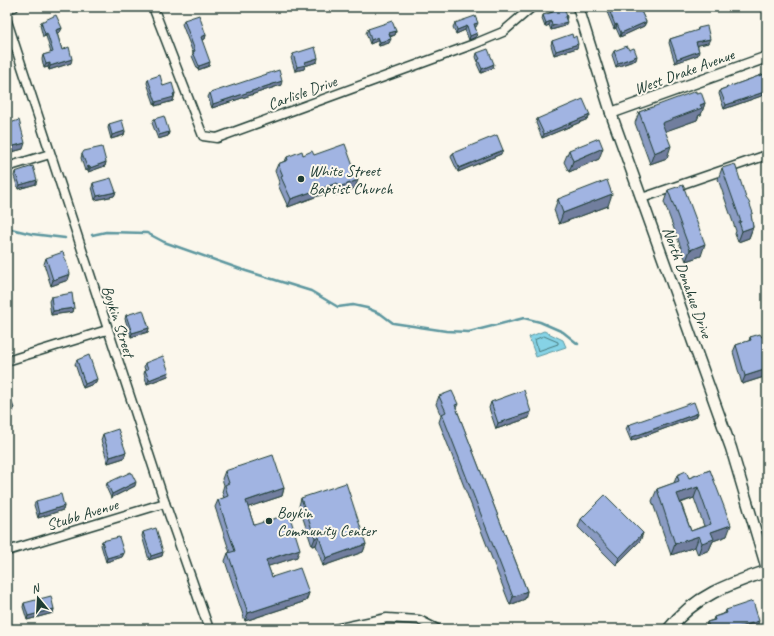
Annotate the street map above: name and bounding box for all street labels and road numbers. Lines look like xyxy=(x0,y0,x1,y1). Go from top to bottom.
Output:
street label: West Drake Avenue xyxy=(632,44,739,99)
street label: Carlisle Drive xyxy=(265,71,341,115)
street label: North Donahue Drive xyxy=(658,224,717,342)
street label: Boykin Street xyxy=(97,283,140,362)
street label: Stubb Avenue xyxy=(44,494,122,535)

